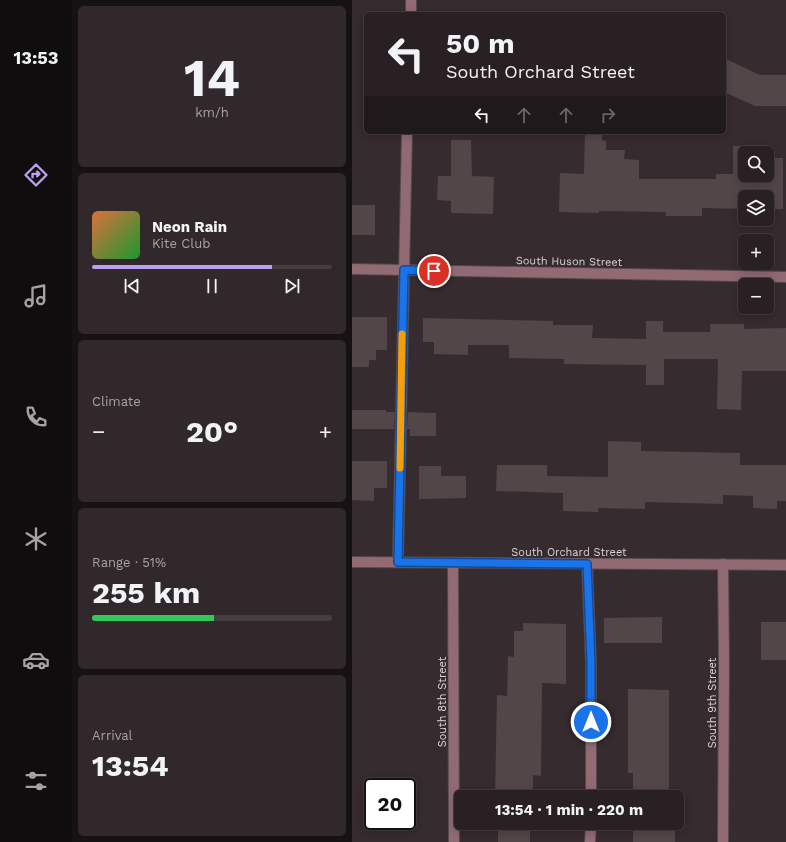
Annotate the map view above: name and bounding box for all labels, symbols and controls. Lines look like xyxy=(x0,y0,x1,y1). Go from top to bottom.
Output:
text: 50 m xyxy=(446,27,515,60)
icon: left xyxy=(380,28,432,80)
text: 13:53 xyxy=(13,47,59,68)
text: 14 xyxy=(184,48,240,109)
text: South Orchard Street xyxy=(446,61,635,82)
icon: left xyxy=(471,104,493,126)
icon: ahead xyxy=(513,104,535,126)
icon: ahead xyxy=(555,104,577,126)
icon: right xyxy=(597,104,619,126)
text: km/h xyxy=(195,105,229,120)
map controls xyxy=(738,146,774,314)
button: search xyxy=(738,146,774,182)
icon: directions xyxy=(22,161,50,189)
button: layers xyxy=(738,190,774,226)
text: Neon Rain xyxy=(152,218,227,236)
button: + xyxy=(738,234,774,270)
text: Kite Club xyxy=(152,236,210,251)
pin xyxy=(417,254,451,288)
street label: South Huson Street xyxy=(516,254,623,269)
icon: arrive xyxy=(423,260,445,282)
icon: previous xyxy=(121,275,143,297)
icon: pause xyxy=(201,275,223,297)
icon: next xyxy=(281,275,303,297)
button: − xyxy=(738,278,774,314)
icon: music xyxy=(22,282,50,310)
text: Climate xyxy=(92,394,141,409)
icon: phone xyxy=(22,403,50,431)
text: 20° xyxy=(186,414,238,449)
text: − xyxy=(92,419,105,444)
text: + xyxy=(319,419,332,444)
icon: climate xyxy=(22,525,50,553)
street label: South Orchard Street xyxy=(511,546,627,559)
text: Range · 51% xyxy=(92,555,166,570)
text: 255 km xyxy=(92,575,200,610)
icon: car xyxy=(22,646,50,674)
street label: South 8th Street xyxy=(436,656,449,747)
street label: South 9th Street xyxy=(706,657,719,748)
position arrow xyxy=(570,701,612,743)
text: Arrival xyxy=(92,728,133,743)
text: 13:54 xyxy=(92,748,169,783)
icon: filters xyxy=(22,767,50,795)
speed limit sign: 20 xyxy=(364,778,416,830)
text: 13:54 · 1 min · 220 m xyxy=(495,801,643,819)

